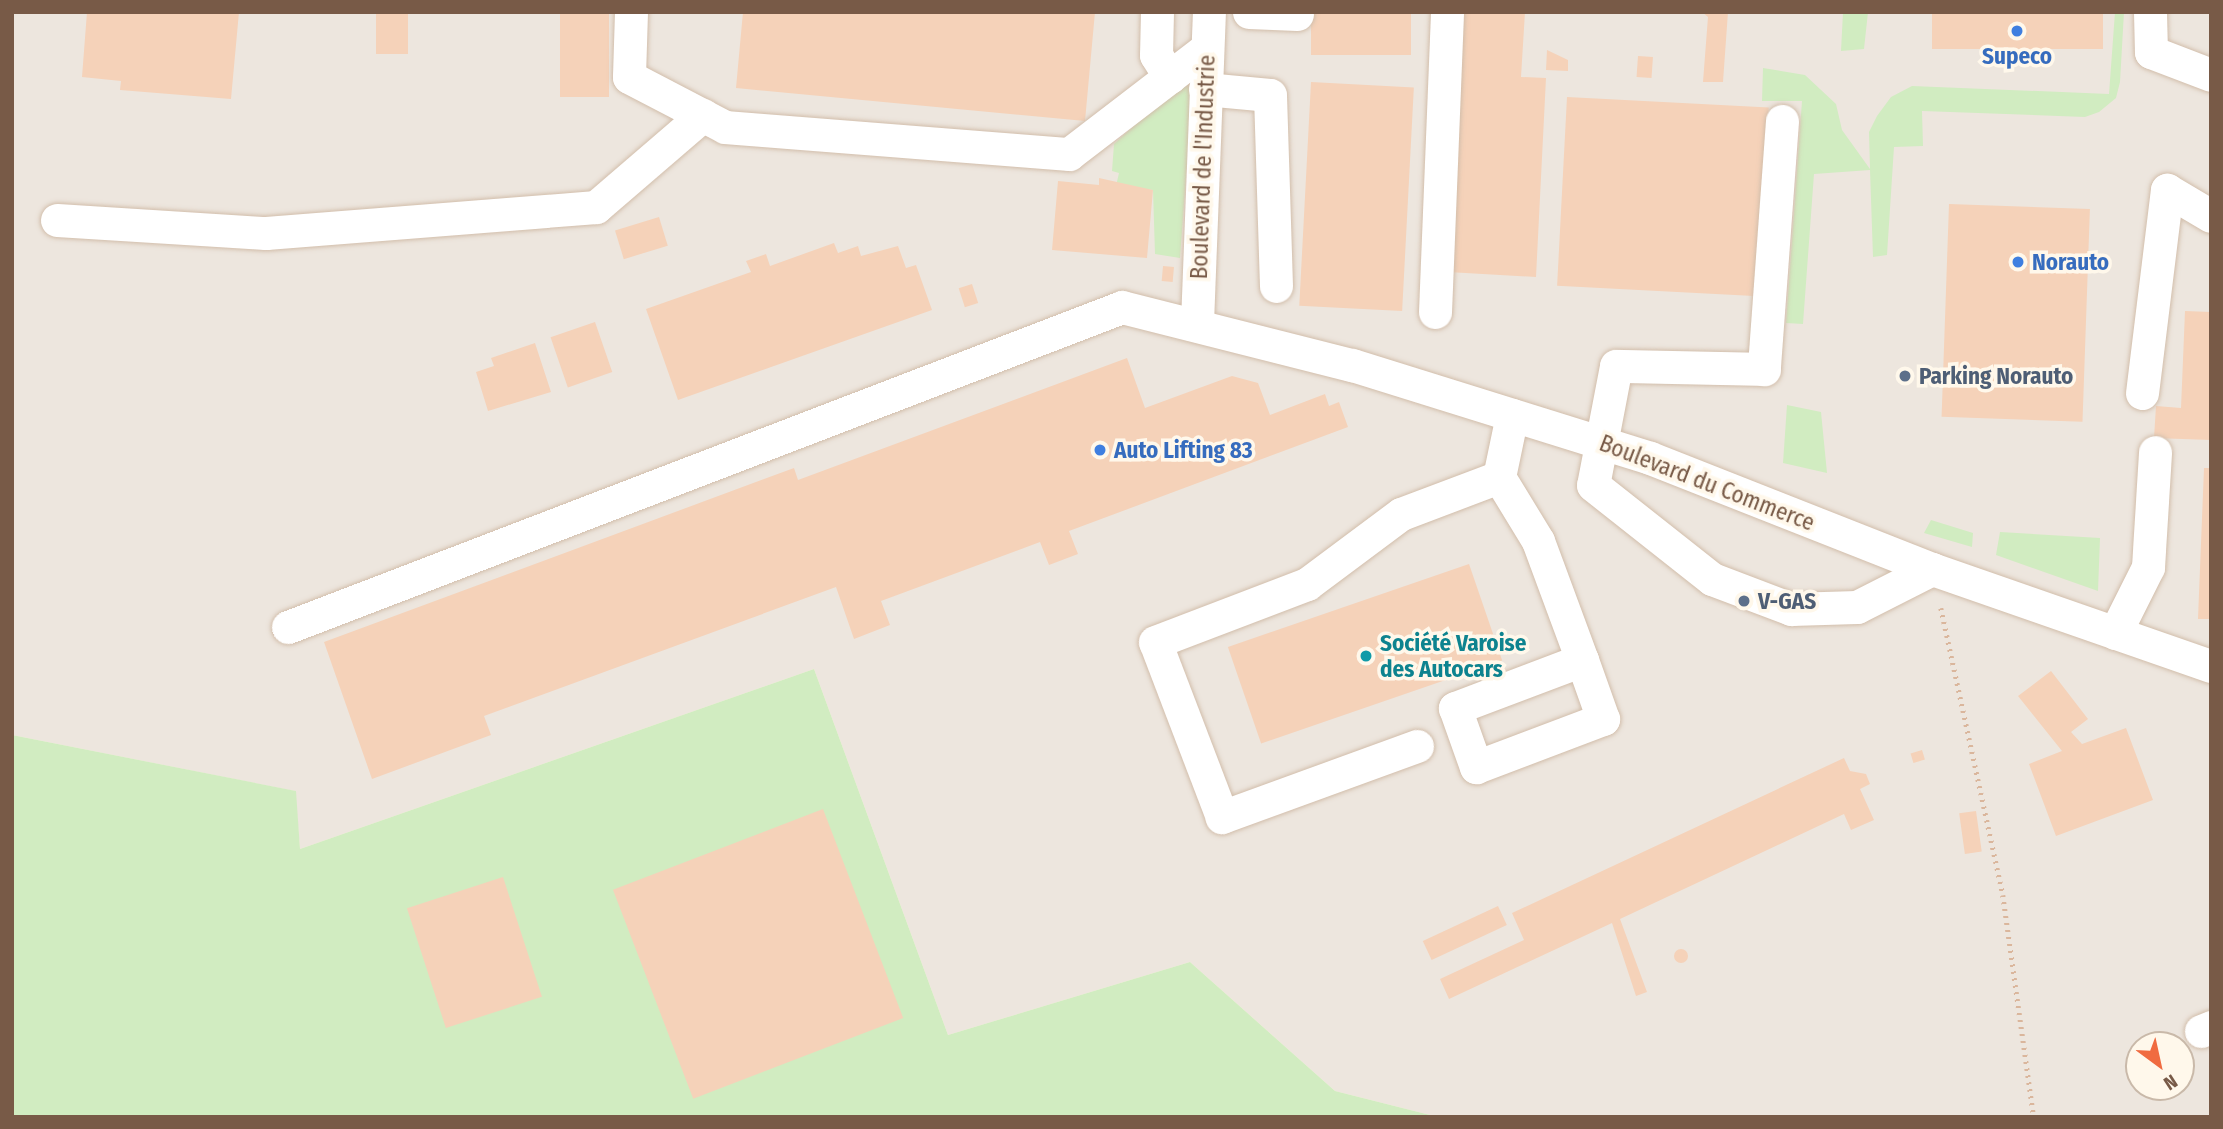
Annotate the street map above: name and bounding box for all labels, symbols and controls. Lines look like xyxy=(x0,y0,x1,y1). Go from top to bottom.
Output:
marker: Supeco xyxy=(2009,23,2025,39)
place label: Supeco xyxy=(1982,42,2052,70)
street label: Boulevard de l'Industrie xyxy=(1185,54,1221,280)
place label: Norauto xyxy=(2032,248,2109,276)
marker: Norauto xyxy=(2010,254,2026,270)
place label: Parking Norauto xyxy=(1919,362,2073,390)
marker: Parking Norauto xyxy=(1897,368,1913,384)
street label: Boulevard du Commerce xyxy=(1596,429,1818,537)
place label: Auto Lifting 83 xyxy=(1114,436,1253,464)
marker: Auto Lifting 83 xyxy=(1092,442,1108,458)
place label: V-GAS xyxy=(1758,587,1816,615)
marker: V-GAS xyxy=(1736,593,1752,609)
place label: Société Varoise des Autocars xyxy=(1380,629,1526,683)
marker: Société Varoise des Autocars xyxy=(1358,648,1374,664)
north arrow xyxy=(2125,1031,2195,1101)
text: N xyxy=(2160,1070,2182,1095)

